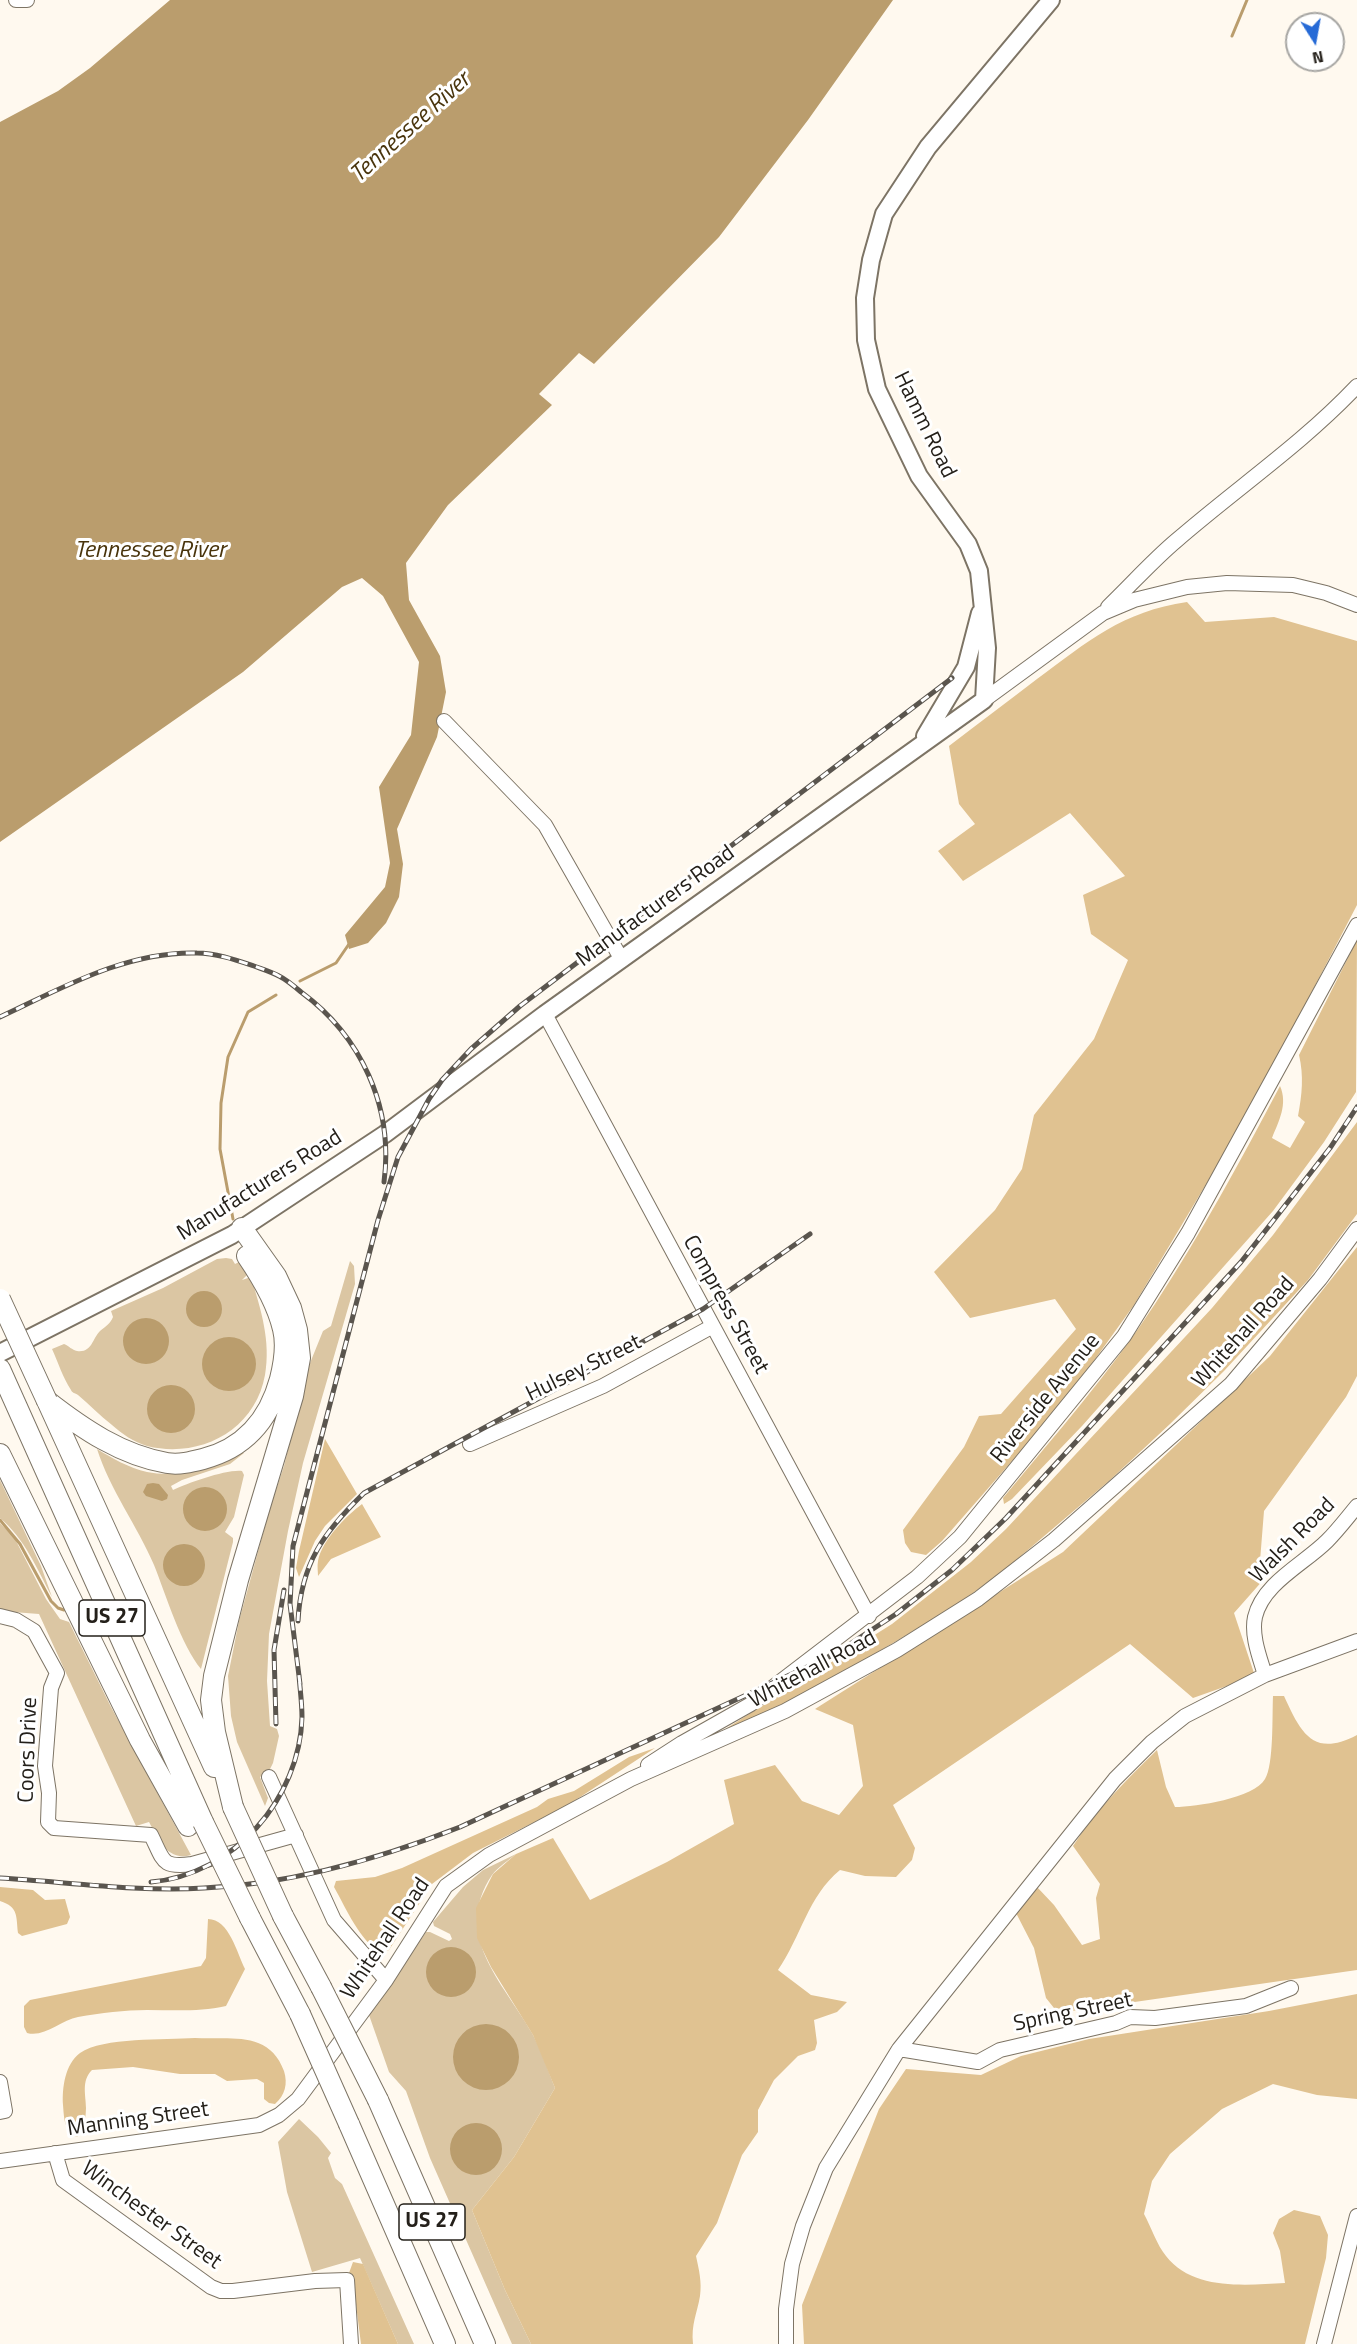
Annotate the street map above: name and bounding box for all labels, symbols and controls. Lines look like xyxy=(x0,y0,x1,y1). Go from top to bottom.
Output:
north arrow xyxy=(1285,12,1345,72)
text: N xyxy=(1310,45,1326,71)
water label: Tennessee River xyxy=(345,67,477,189)
street label: Hamm Road xyxy=(887,367,961,483)
water label: Tennessee River xyxy=(74,537,226,565)
street label: Manufacturers Road xyxy=(572,841,740,973)
street label: Manufacturers Road xyxy=(173,1125,347,1247)
street label: Compress Street xyxy=(676,1231,774,1379)
street label: Whitehall Road xyxy=(1187,1272,1301,1394)
street label: Riverside Avenue xyxy=(986,1329,1106,1469)
street label: Hulsey Street xyxy=(522,1330,646,1408)
street label: Walsh Road xyxy=(1245,1493,1341,1589)
road number: US 27 xyxy=(79,1600,145,1636)
street label: Whitehall Road xyxy=(745,1625,881,1715)
street label: Coors Drive xyxy=(14,1697,44,1803)
street label: Whitehall Road xyxy=(336,1873,436,2005)
street label: Spring Street xyxy=(1011,1988,1135,2038)
street label: Manning Street xyxy=(66,2097,210,2143)
street label: Winchester Street xyxy=(76,2156,226,2276)
road number: US 27 xyxy=(399,2204,465,2240)

